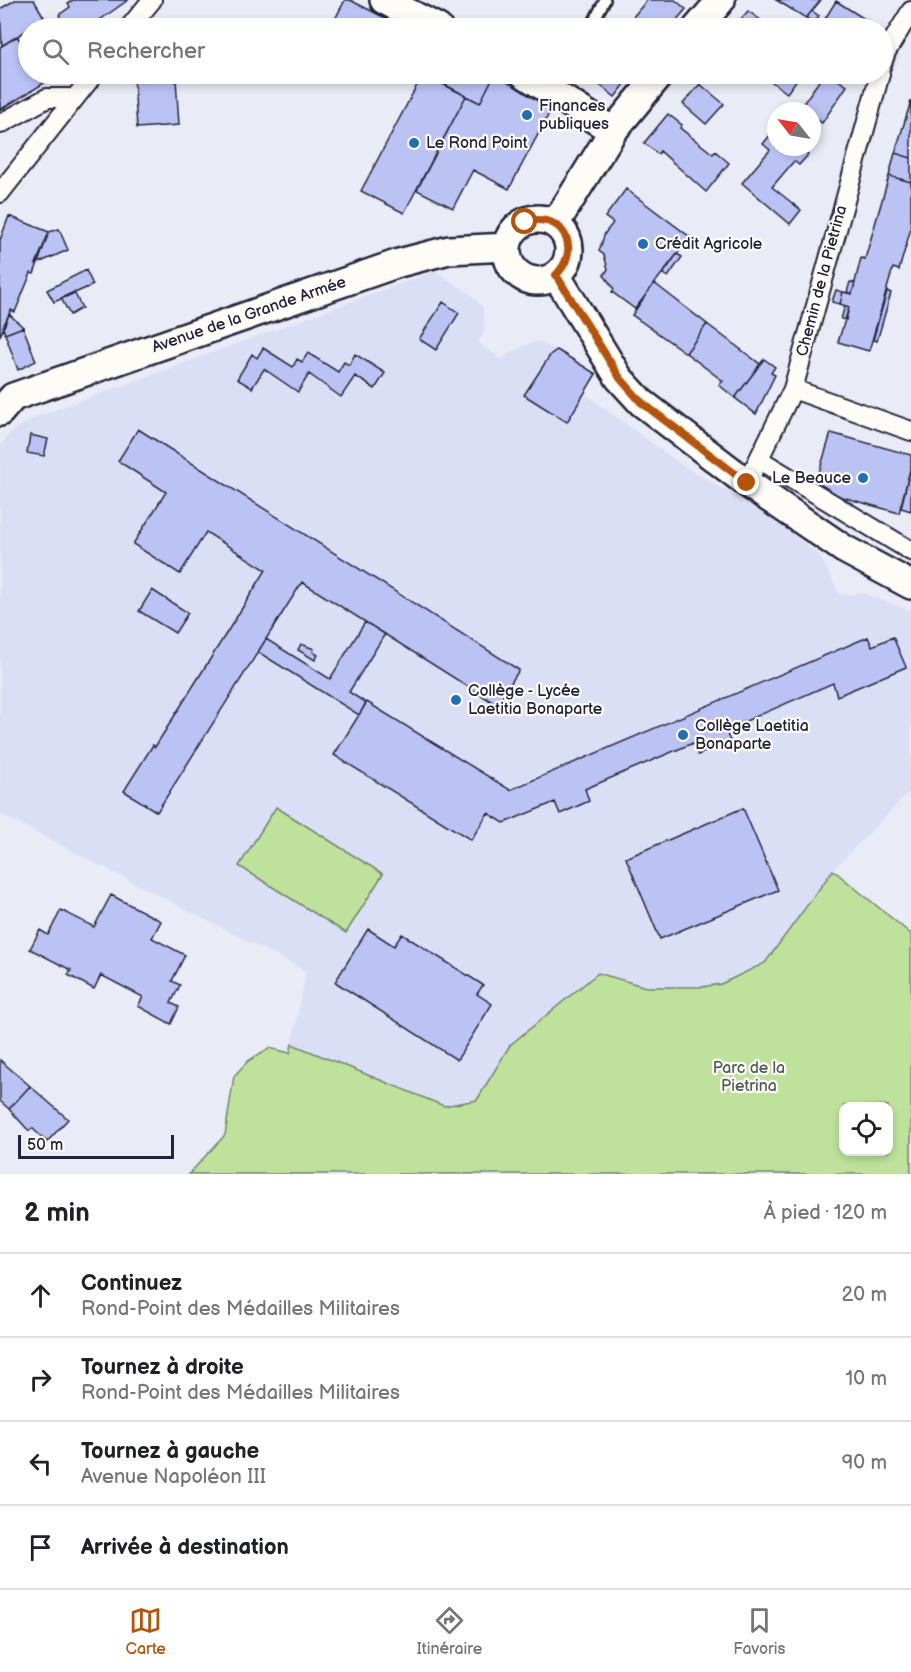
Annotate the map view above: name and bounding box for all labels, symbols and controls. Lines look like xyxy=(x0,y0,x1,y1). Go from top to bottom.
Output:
search box xyxy=(18,18,893,84)
icon: search xyxy=(39,35,72,68)
text: Rechercher xyxy=(87,38,205,65)
place label: Finances publiques xyxy=(539,97,609,134)
north arrow xyxy=(767,102,821,156)
marker: Finances publiques xyxy=(520,108,534,122)
place label: Le Rond Point xyxy=(426,134,528,153)
marker: Le Rond Point xyxy=(407,136,421,150)
street label: Chemin de la Pietrina xyxy=(793,203,851,359)
route start xyxy=(511,208,537,234)
place label: Crédit Agricole xyxy=(655,235,763,254)
marker: Crédit Agricole xyxy=(636,237,650,251)
street label: Avenue de la Grande Armée xyxy=(149,273,349,357)
route end xyxy=(733,469,759,495)
place label: Le Beauce xyxy=(772,469,852,488)
marker: Le Beauce xyxy=(856,471,870,485)
place label: Collège - Lycée Laetitia Bonaparte xyxy=(468,682,603,719)
marker: Collège - Lycée Laetitia Bonaparte xyxy=(449,693,463,707)
place label: Collège Laetitia Bonaparte xyxy=(695,717,809,754)
marker: Collège Laetitia Bonaparte xyxy=(676,728,690,742)
park label: Parc de la Pietrina xyxy=(713,1059,785,1096)
map controls xyxy=(839,1102,893,1156)
button: locate xyxy=(839,1102,893,1156)
scale bar xyxy=(18,1132,174,1160)
text: 50 m xyxy=(27,1136,63,1155)
text: 2 min xyxy=(24,1198,90,1229)
text: À pied · 120 m xyxy=(763,1201,887,1225)
text: Continuez xyxy=(81,1270,182,1297)
icon: ahead xyxy=(24,1279,57,1312)
text: 20 m xyxy=(842,1283,887,1307)
text: Rond-Point des Médailles Militaires xyxy=(81,1297,400,1321)
text: Tournez à droite xyxy=(81,1354,244,1381)
icon: right xyxy=(24,1363,57,1396)
text: 10 m xyxy=(846,1367,887,1391)
text: Rond-Point des Médailles Militaires xyxy=(81,1381,400,1405)
text: Tournez à gauche xyxy=(81,1438,259,1465)
icon: left xyxy=(24,1447,57,1480)
text: 90 m xyxy=(842,1451,887,1475)
text: Avenue Napoléon III xyxy=(81,1465,266,1489)
icon: arrive xyxy=(24,1531,57,1564)
text: Arrivée à destination xyxy=(81,1534,289,1561)
tab: Carte xyxy=(126,1604,166,1659)
tab: Itinéraire xyxy=(417,1604,482,1659)
tab: Favoris xyxy=(733,1604,785,1659)

